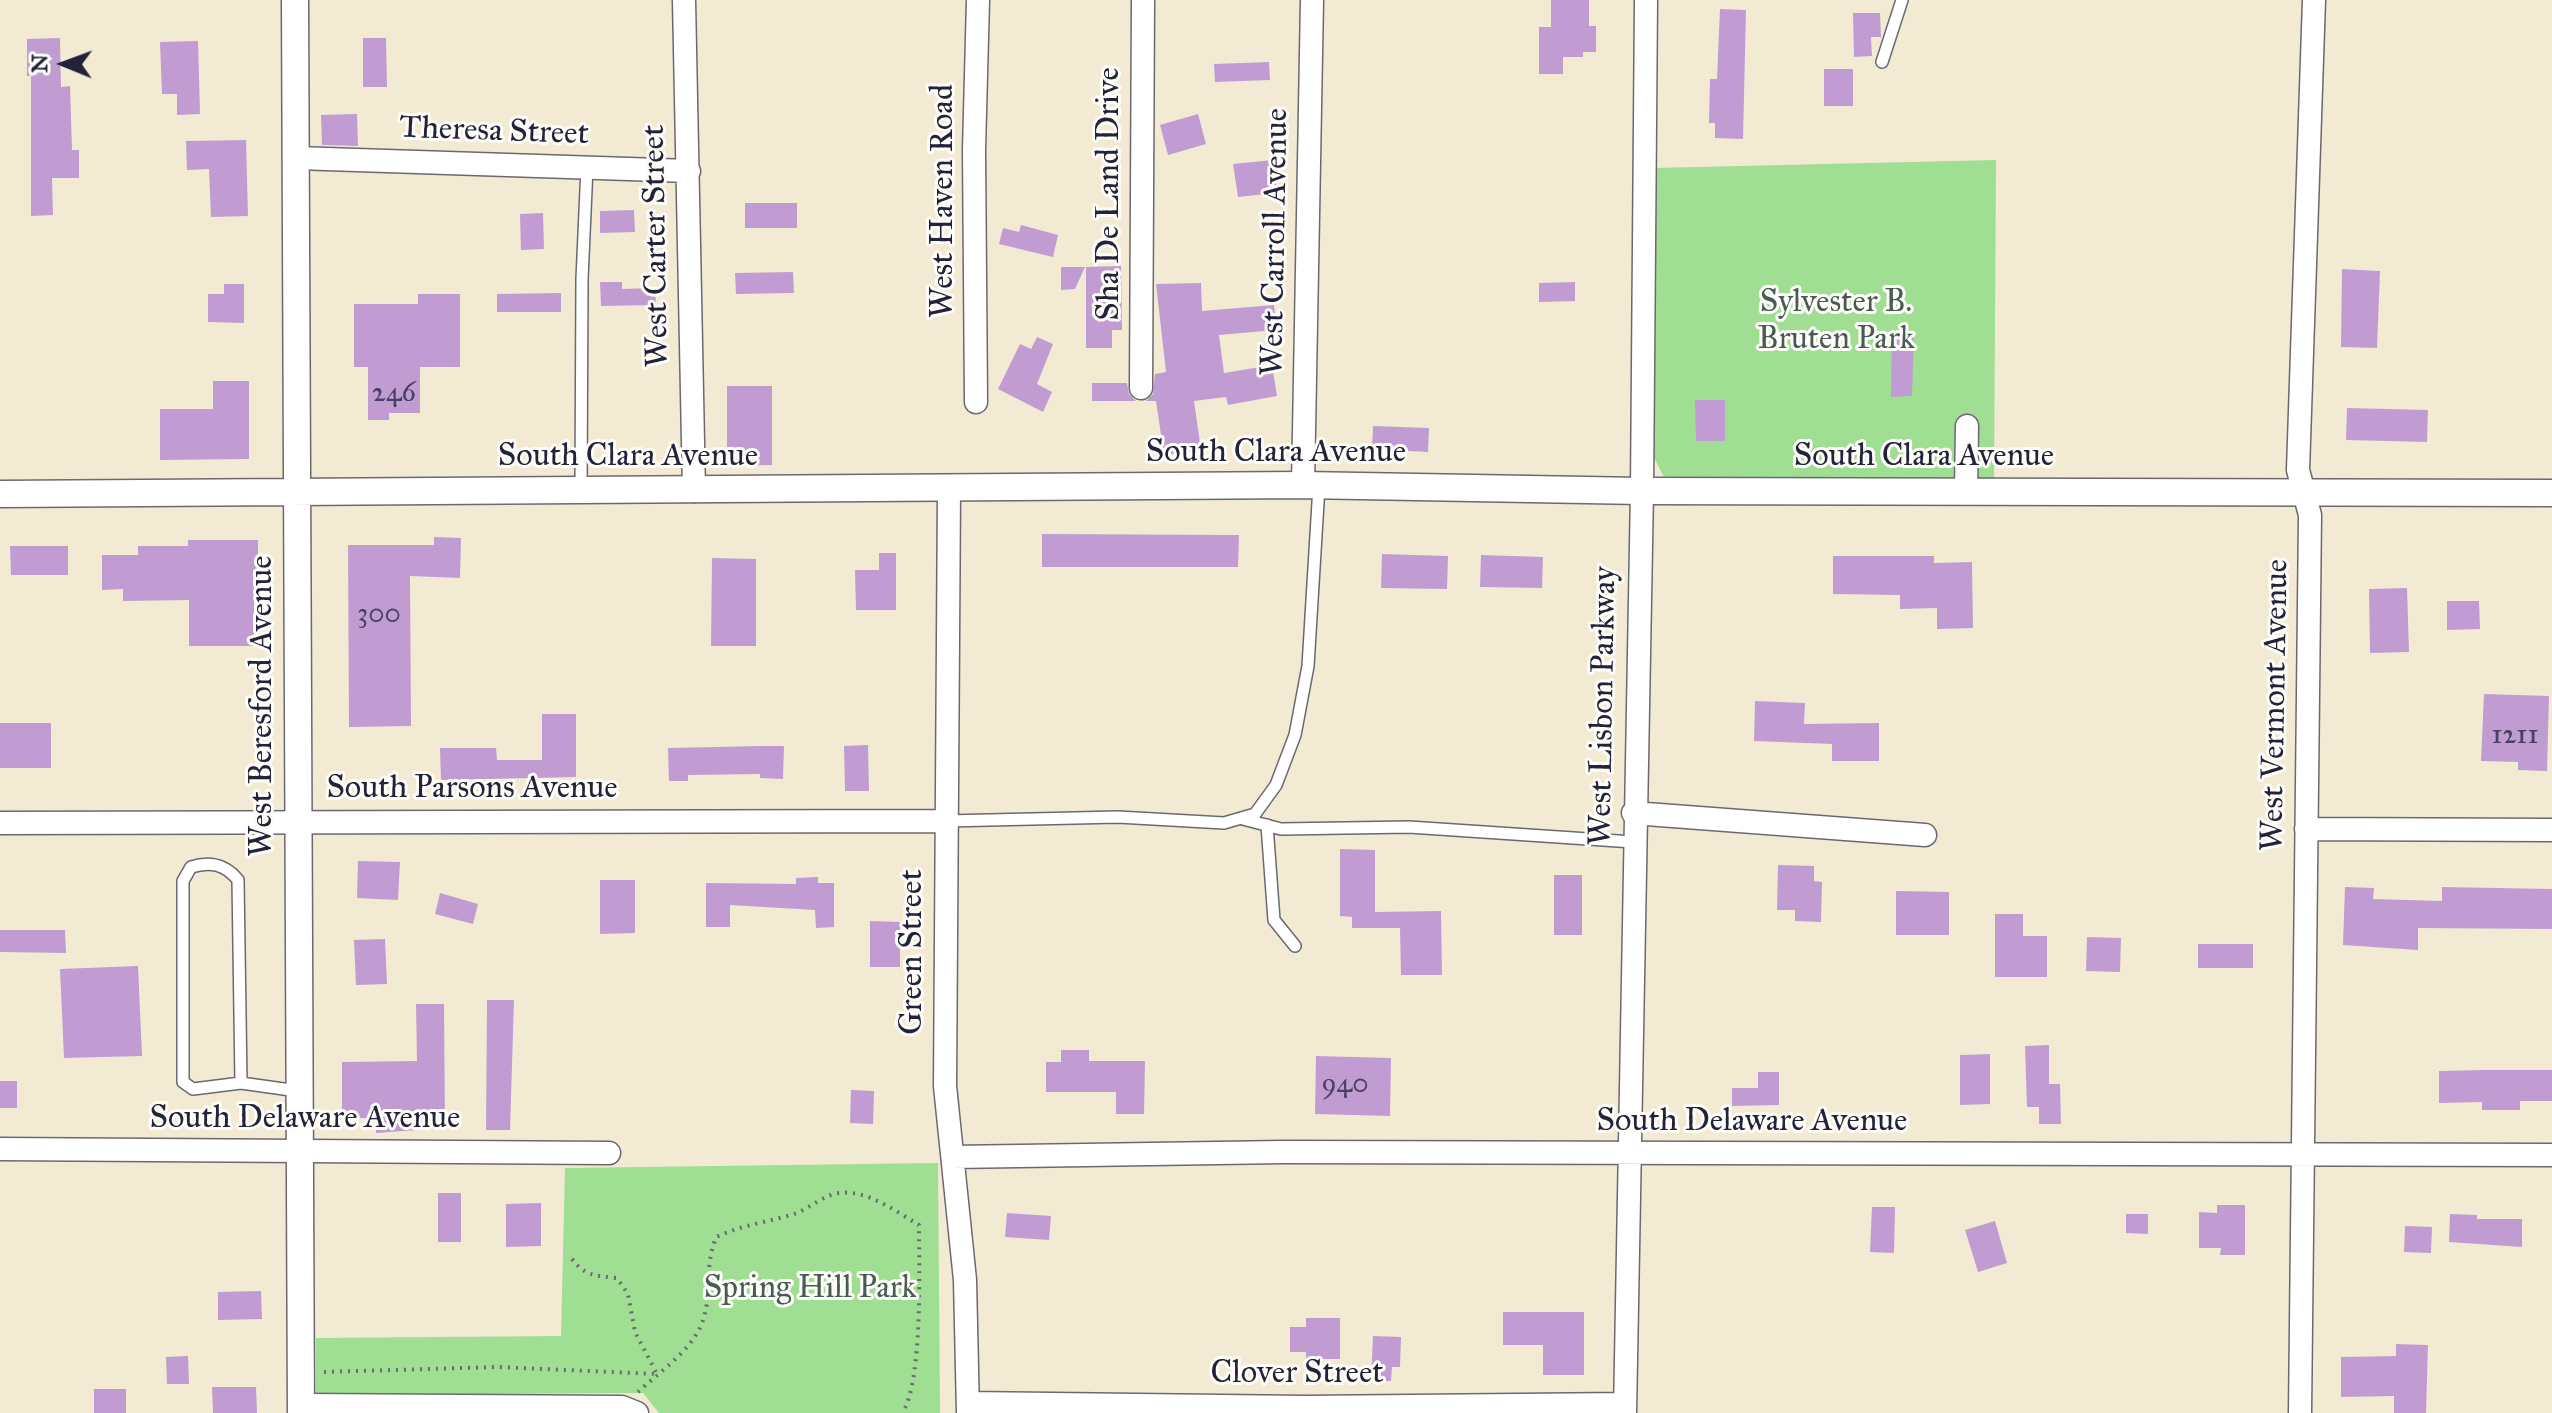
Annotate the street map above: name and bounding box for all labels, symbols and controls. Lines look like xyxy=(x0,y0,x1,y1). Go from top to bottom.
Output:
north arrow xyxy=(24,24,104,104)
text: N xyxy=(26,54,53,73)
street label: Sha De Land Drive xyxy=(1091,67,1129,321)
street label: West Haven Road xyxy=(925,84,963,318)
street label: West Carroll Avenue xyxy=(1254,108,1298,376)
street label: Theresa Street xyxy=(399,110,589,154)
street label: West Carter Street xyxy=(636,124,678,368)
park label: Sylvester B. Bruten Park xyxy=(1758,284,1914,359)
house number: 246 xyxy=(372,377,416,411)
street label: South Clara Avenue xyxy=(1146,434,1406,472)
street label: South Clara Avenue xyxy=(498,438,758,476)
street label: South Clara Avenue xyxy=(1794,438,2054,476)
street label: West Beresford Avenue xyxy=(244,555,282,857)
street label: West Vermont Avenue xyxy=(2254,559,2298,851)
street label: West Lisbon Parkway xyxy=(1582,566,1626,846)
house number: 300 xyxy=(357,598,401,632)
house number: 1211 xyxy=(2492,719,2538,753)
street label: South Parsons Avenue xyxy=(326,770,618,808)
street label: Green Street xyxy=(894,869,932,1035)
house number: 940 xyxy=(1322,1068,1368,1102)
street label: South Delaware Avenue xyxy=(150,1100,460,1138)
street label: South Delaware Avenue xyxy=(1597,1103,1907,1141)
park label: Spring Hill Park xyxy=(704,1270,916,1308)
street label: Clover Street xyxy=(1210,1355,1384,1393)

